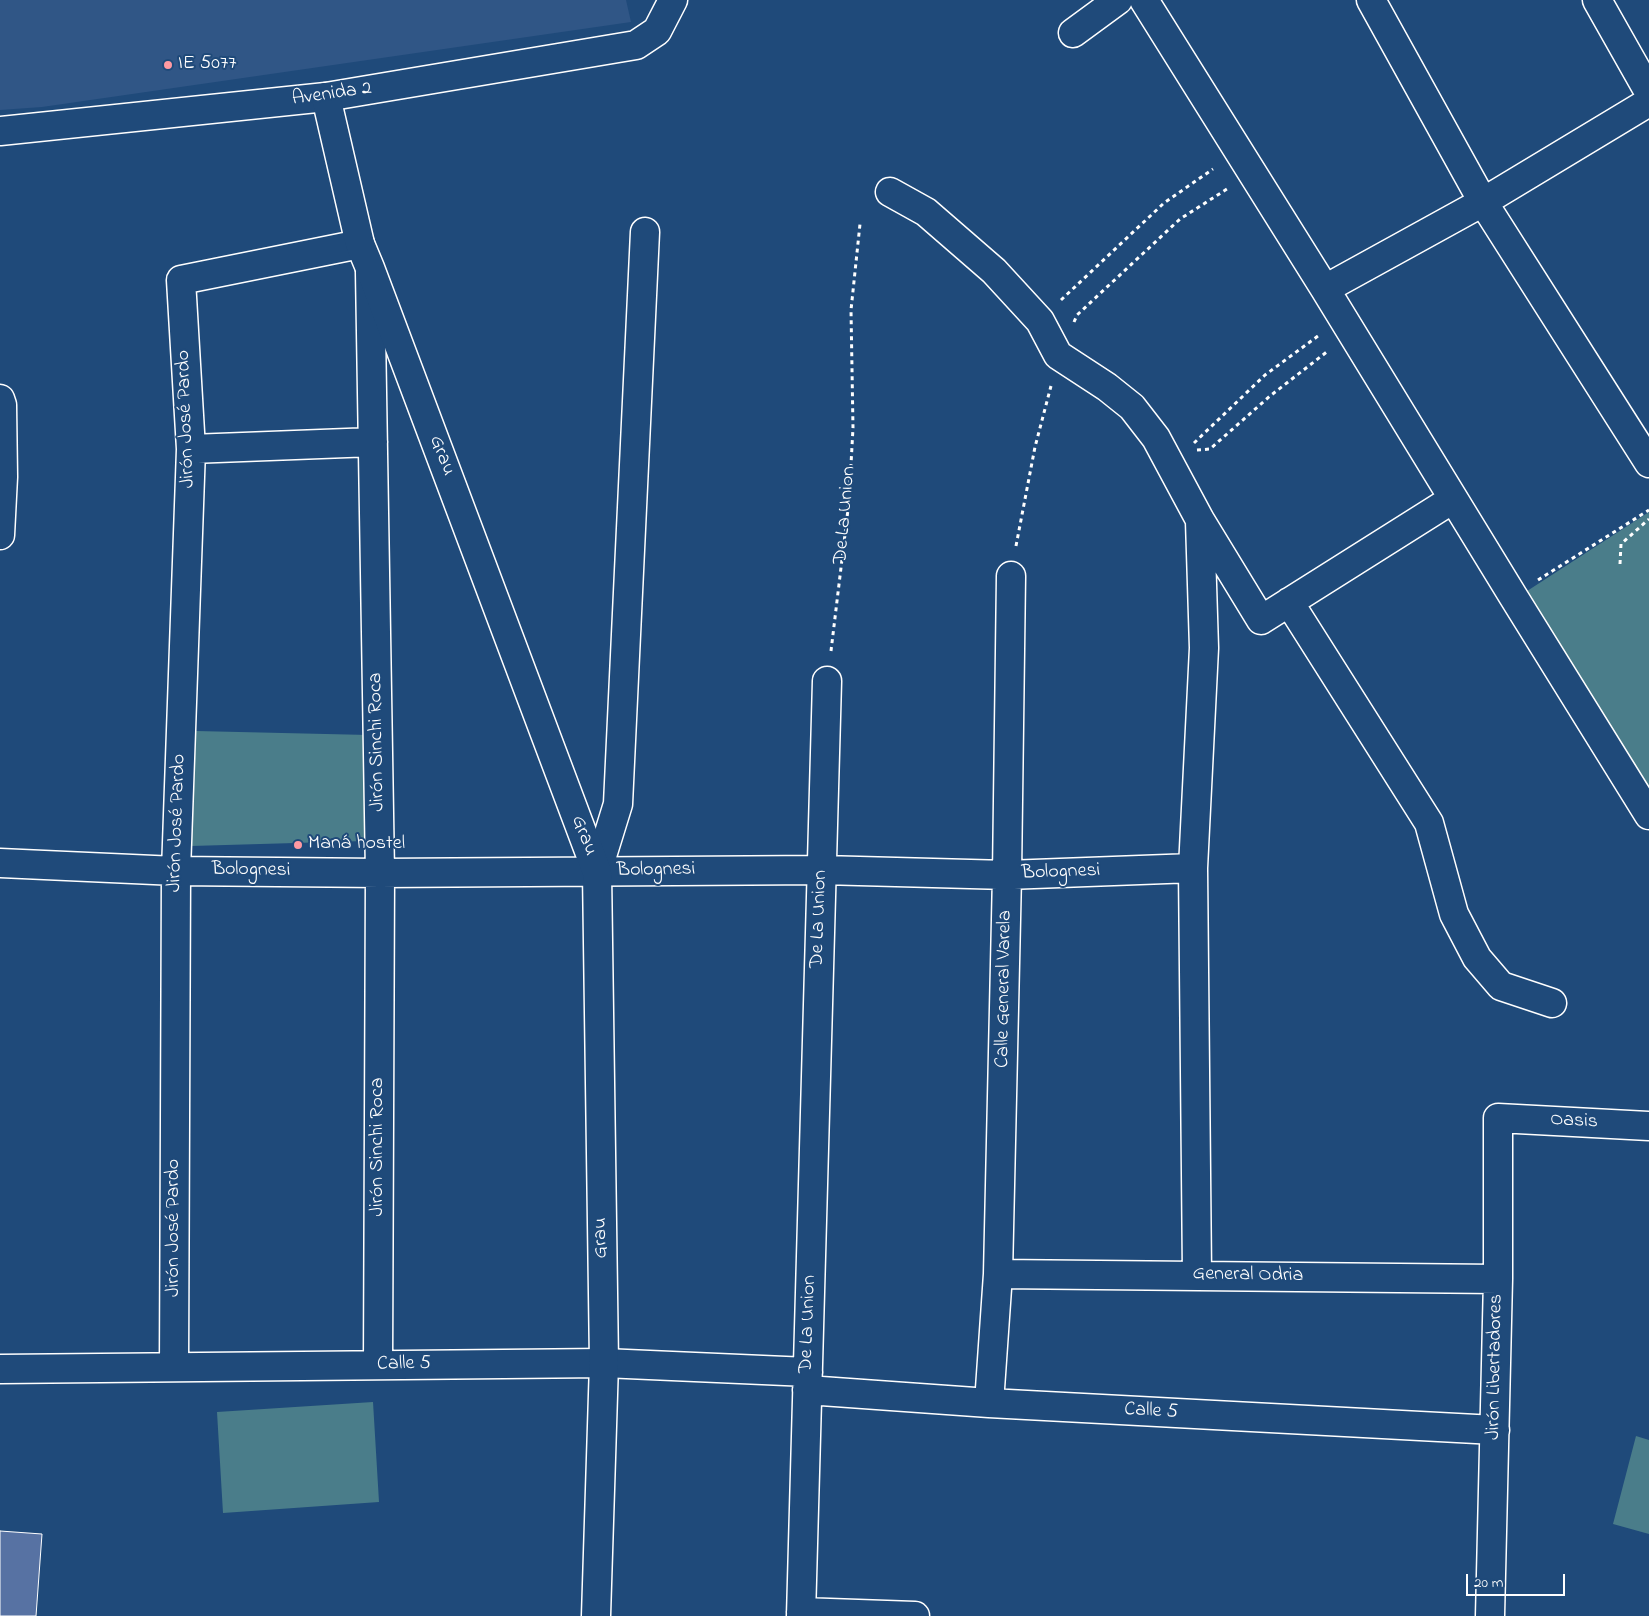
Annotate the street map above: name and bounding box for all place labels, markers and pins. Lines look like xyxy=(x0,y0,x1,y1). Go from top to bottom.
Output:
place label: IE 5077 xyxy=(178,53,236,77)
marker: IE 5077 xyxy=(162,59,174,71)
place label: Maná hostel xyxy=(308,833,405,857)
marker: Maná hostel xyxy=(292,839,304,851)

